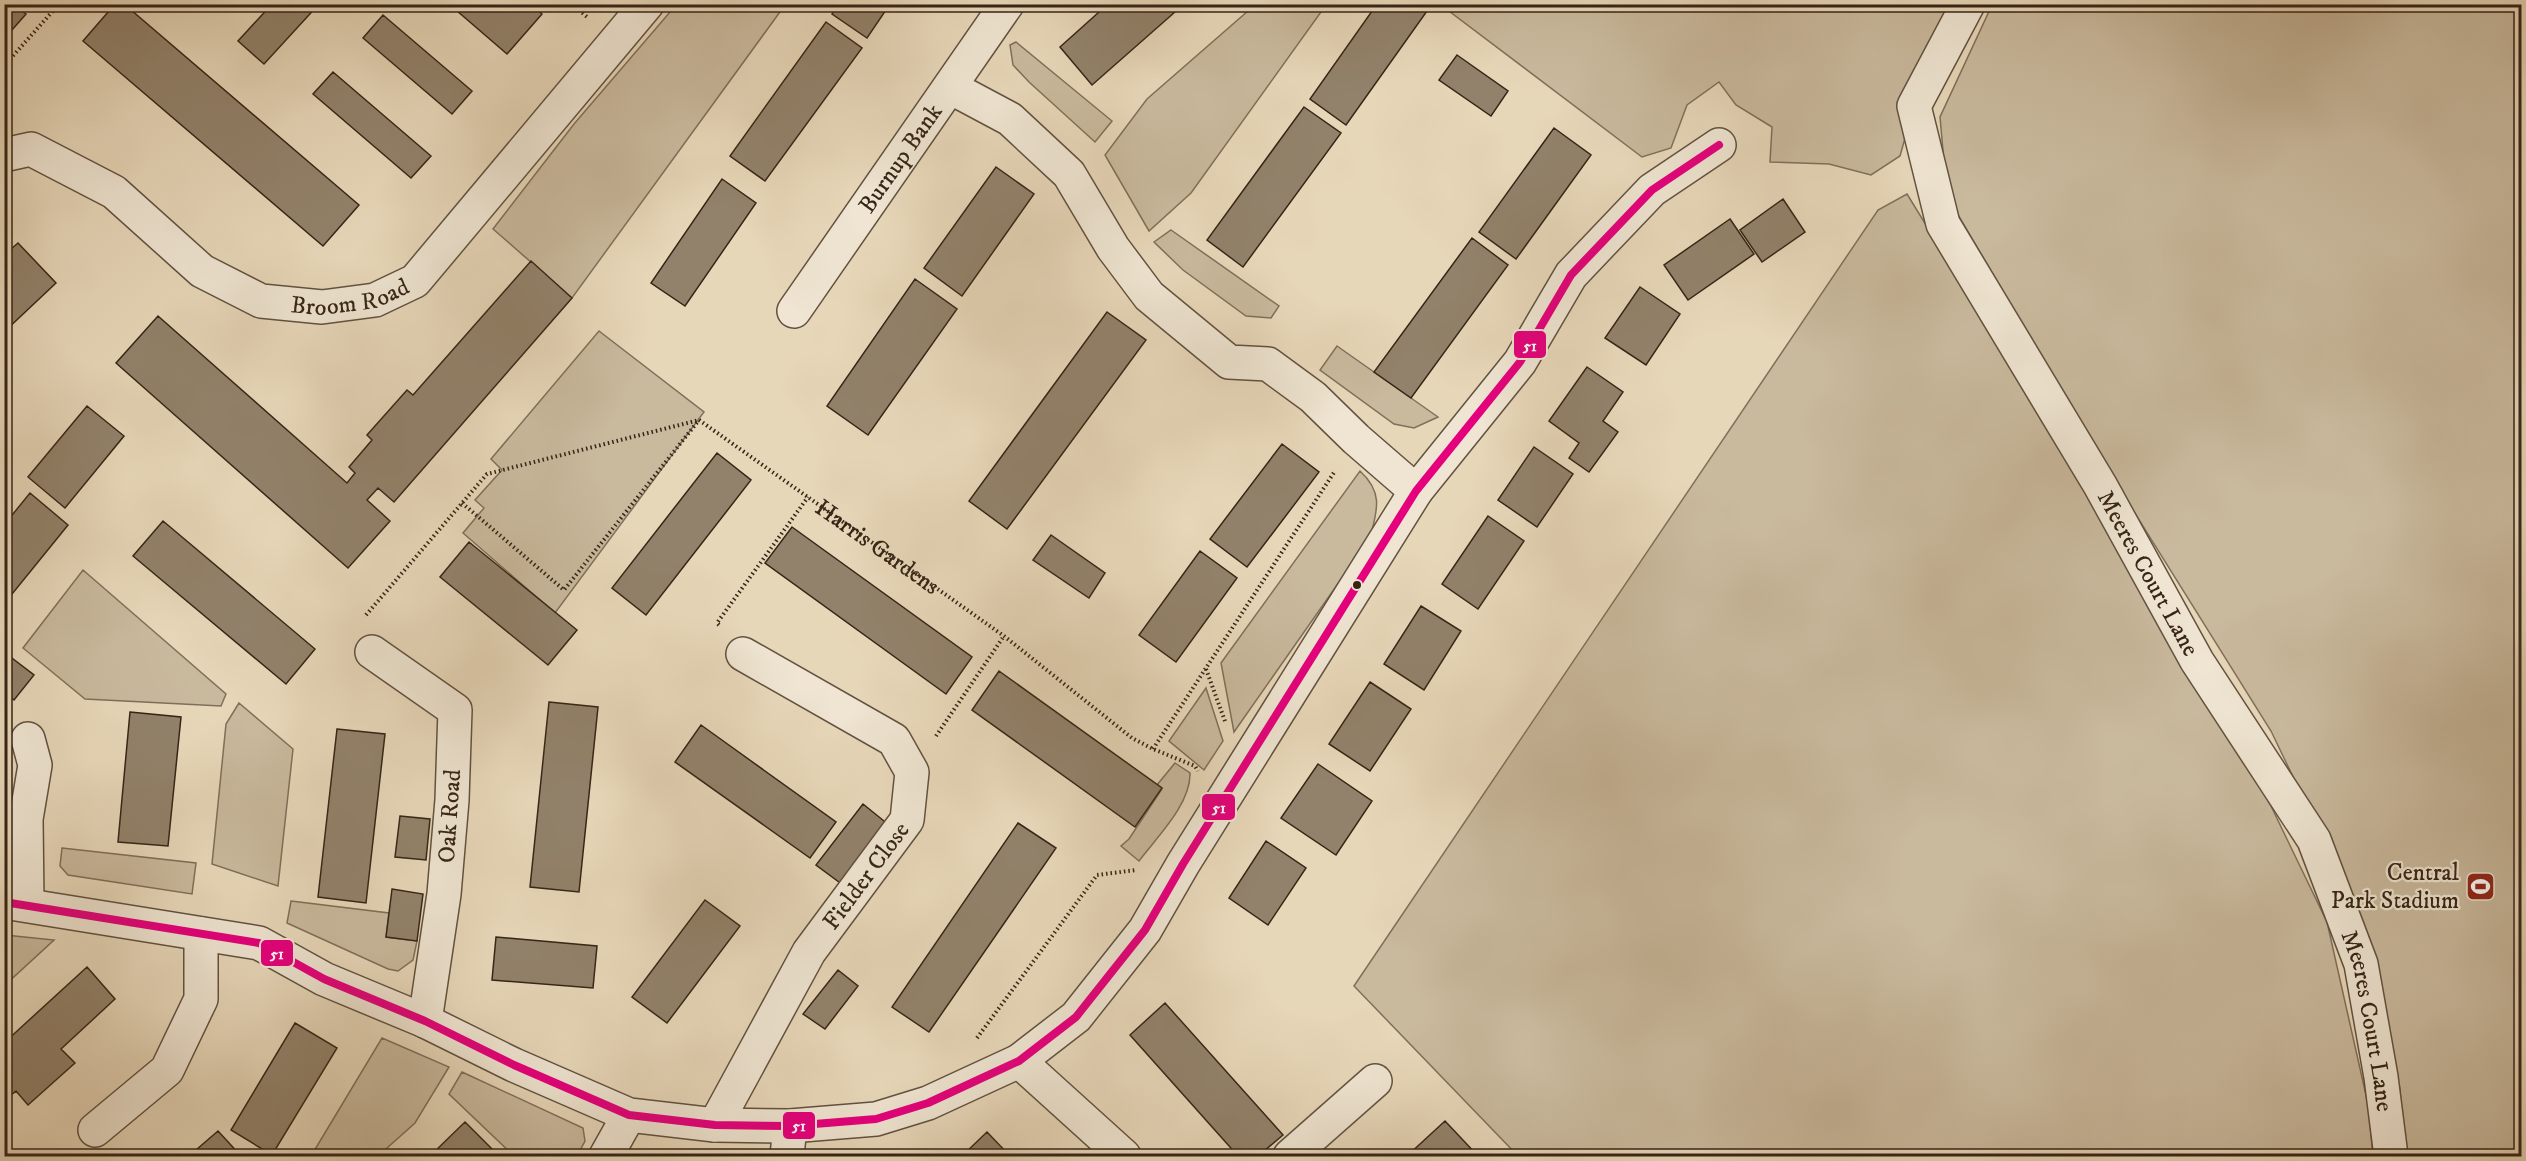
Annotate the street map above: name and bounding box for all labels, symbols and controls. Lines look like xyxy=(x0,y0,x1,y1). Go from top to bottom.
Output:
street label: Burnup Bank xyxy=(852,98,949,219)
street label: Broom Road xyxy=(290,272,414,323)
line badge: 51 xyxy=(1513,330,1547,359)
text: 51 xyxy=(1522,336,1537,356)
street label: Meeres Court Lane xyxy=(2090,485,2205,662)
street label: Harris Gardens xyxy=(809,493,945,602)
unlabelled marker xyxy=(1351,579,1363,591)
street label: Oak Road xyxy=(432,768,468,864)
line badge: 51 xyxy=(1201,793,1236,821)
text: 51 xyxy=(1211,798,1226,818)
street label: Fielder Close xyxy=(817,816,916,936)
place label: Central Park Stadium xyxy=(2331,858,2460,916)
sports icon: Central Park Stadium xyxy=(2464,870,2496,902)
street label: Meeres Court Lane xyxy=(2334,926,2399,1113)
line badge: 51 xyxy=(260,939,294,967)
text: 51 xyxy=(269,944,284,964)
line badge: 51 xyxy=(782,1111,816,1140)
text: 51 xyxy=(791,1116,806,1136)

